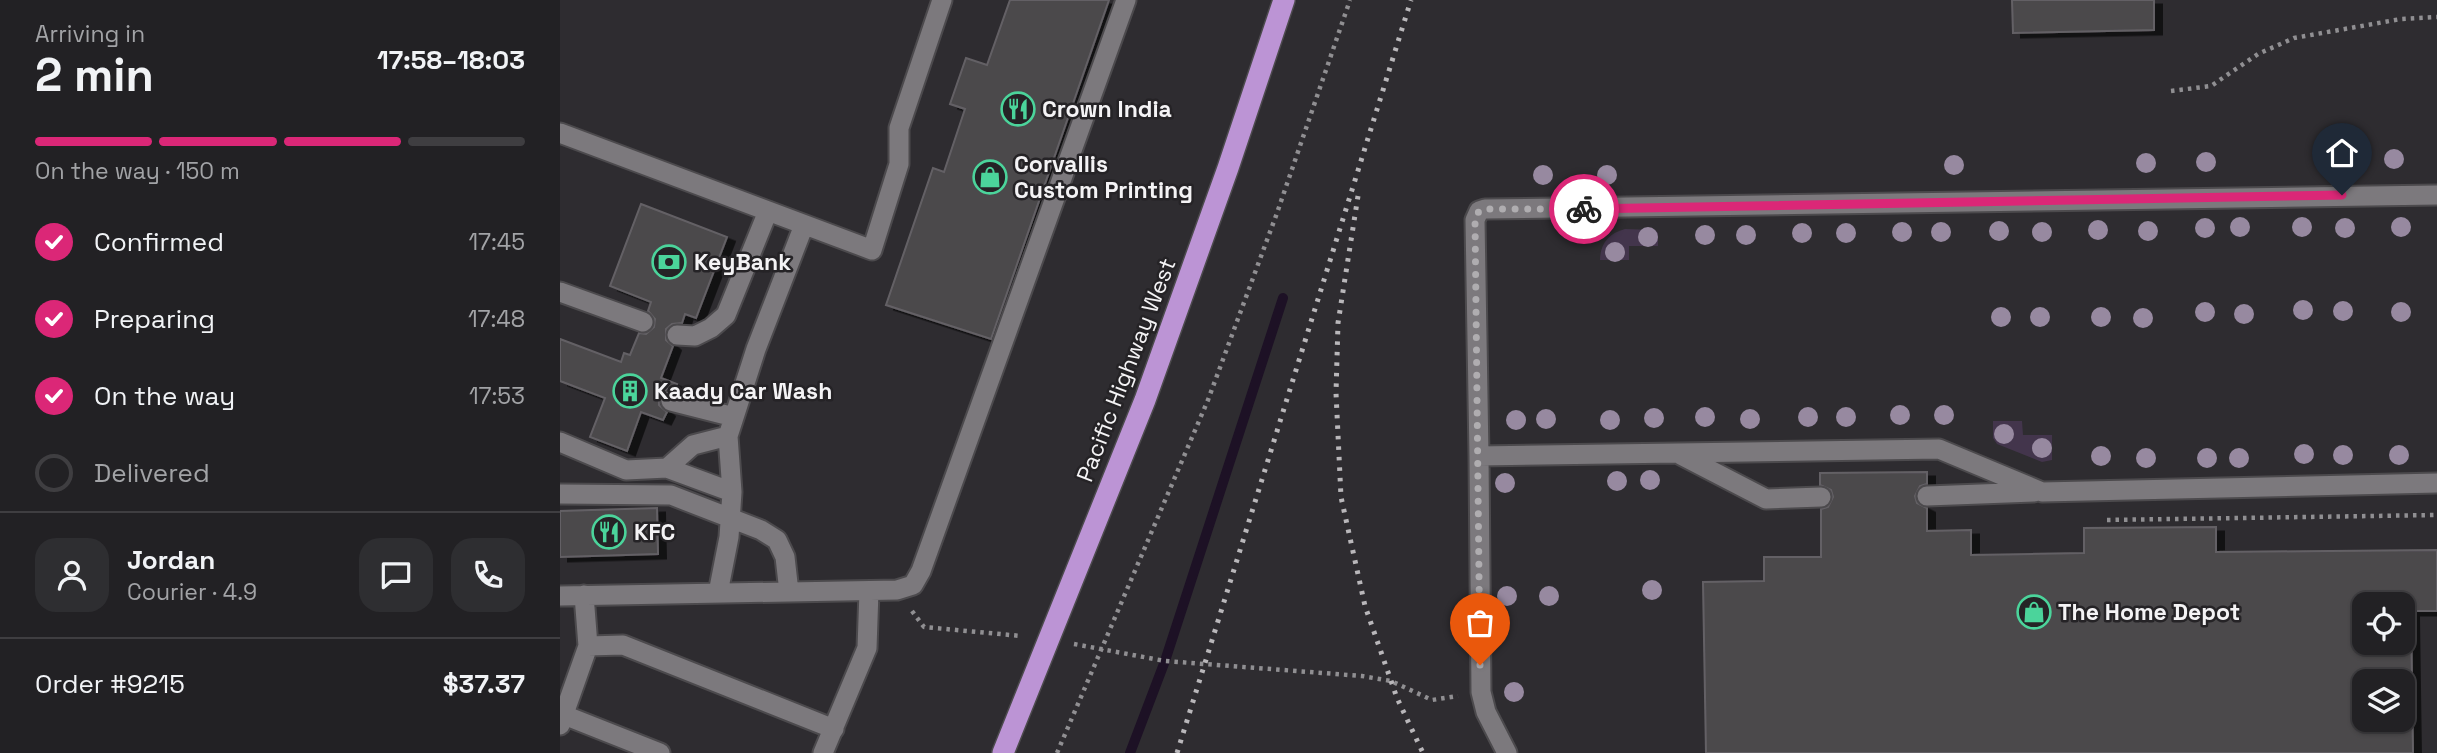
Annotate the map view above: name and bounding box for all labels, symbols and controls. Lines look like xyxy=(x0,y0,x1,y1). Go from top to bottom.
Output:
text: Arriving in xyxy=(35,19,145,49)
text: 17:58–18:03 xyxy=(377,43,525,77)
text: 2 min xyxy=(35,46,154,104)
restaurant icon: Crown India xyxy=(999,90,1037,128)
place label: Crown India xyxy=(1042,94,1172,124)
pin xyxy=(2312,123,2372,195)
icon: home xyxy=(2323,134,2361,172)
place label: Corvallis Custom Printing xyxy=(1014,149,1193,205)
text: On the way · 150 m xyxy=(35,156,240,186)
shop icon: Corvallis Custom Printing xyxy=(971,158,1009,196)
courier xyxy=(1549,174,1619,244)
icon: bike xyxy=(1565,190,1603,228)
icon: check xyxy=(35,223,73,261)
text: Confirmed xyxy=(94,225,224,259)
text: 17:45 xyxy=(468,227,525,257)
bank icon: KeyBank xyxy=(650,243,688,281)
place label: KeyBank xyxy=(694,247,791,277)
street label: Pacific Highway West xyxy=(1070,254,1182,486)
icon: check xyxy=(35,300,73,338)
text: Preparing xyxy=(94,302,215,336)
text: 17:48 xyxy=(468,304,525,334)
building icon: Kaady Car Wash xyxy=(611,372,649,410)
place label: Kaady Car Wash xyxy=(654,376,832,406)
icon: check xyxy=(35,377,73,415)
text: On the way xyxy=(94,379,235,413)
text: 17:53 xyxy=(469,381,525,411)
text: Delivered xyxy=(94,456,210,490)
restaurant icon: KFC xyxy=(590,513,628,551)
place label: KFC xyxy=(634,517,675,547)
button: person xyxy=(35,538,109,612)
button: chat xyxy=(359,538,433,612)
button: phone xyxy=(451,538,525,612)
text: Jordan xyxy=(127,543,215,577)
text: Courier · 4.9 xyxy=(127,577,257,607)
map controls xyxy=(2352,592,2415,732)
button: locate xyxy=(2352,592,2415,655)
pin xyxy=(1450,593,1510,665)
shop icon: The Home Depot xyxy=(2015,593,2053,631)
place label: The Home Depot xyxy=(2058,597,2240,627)
icon: bag xyxy=(1461,604,1499,642)
text: Order #9215 xyxy=(35,667,185,701)
text: $37.37 xyxy=(443,667,525,701)
button: layers xyxy=(2352,669,2415,732)

